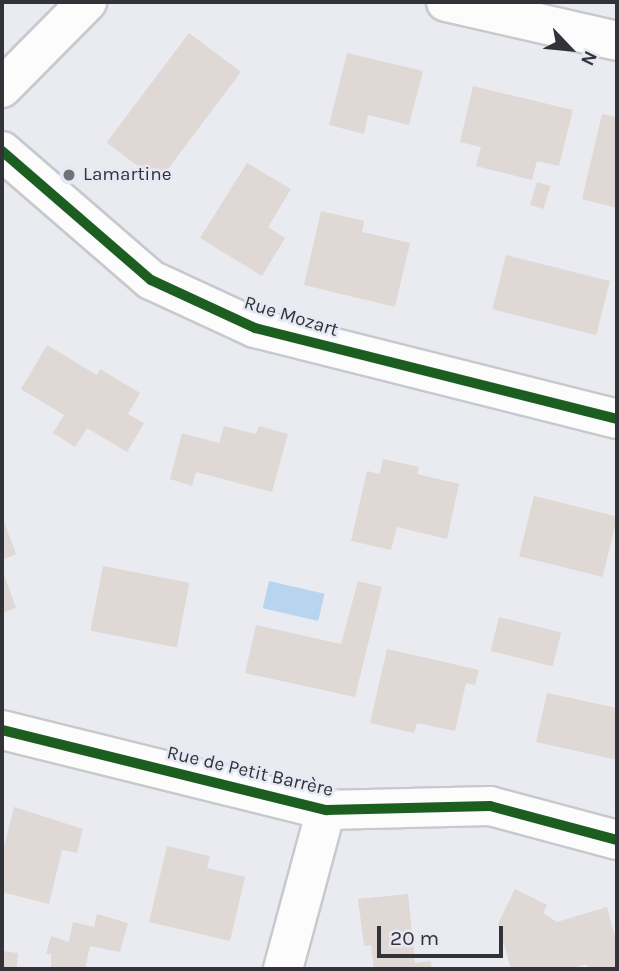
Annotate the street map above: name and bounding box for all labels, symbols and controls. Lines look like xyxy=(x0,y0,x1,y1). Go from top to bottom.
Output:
north arrow xyxy=(535,14,605,84)
text: N xyxy=(576,47,602,69)
place label: Lamartine xyxy=(83,164,171,186)
marker: Lamartine xyxy=(61,167,77,183)
street label: Rue Mozart xyxy=(241,292,341,342)
street label: Rue de Petit Barrère xyxy=(165,742,335,802)
scale bar xyxy=(381,912,507,956)
text: 20 m xyxy=(390,926,439,950)

